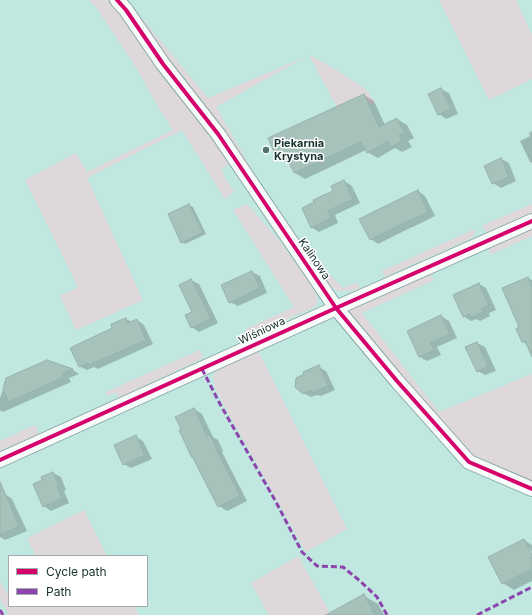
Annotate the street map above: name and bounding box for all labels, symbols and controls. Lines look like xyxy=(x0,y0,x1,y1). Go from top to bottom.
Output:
place label: Piekarnia Krystyna xyxy=(274,137,324,163)
marker: Piekarnia Krystyna xyxy=(261,145,271,155)
street label: Kalinowa xyxy=(295,236,333,282)
street label: Wiśniowa xyxy=(237,314,287,348)
legend xyxy=(8,555,148,607)
text: Cycle path xyxy=(46,564,107,579)
text: Path xyxy=(46,584,71,599)

